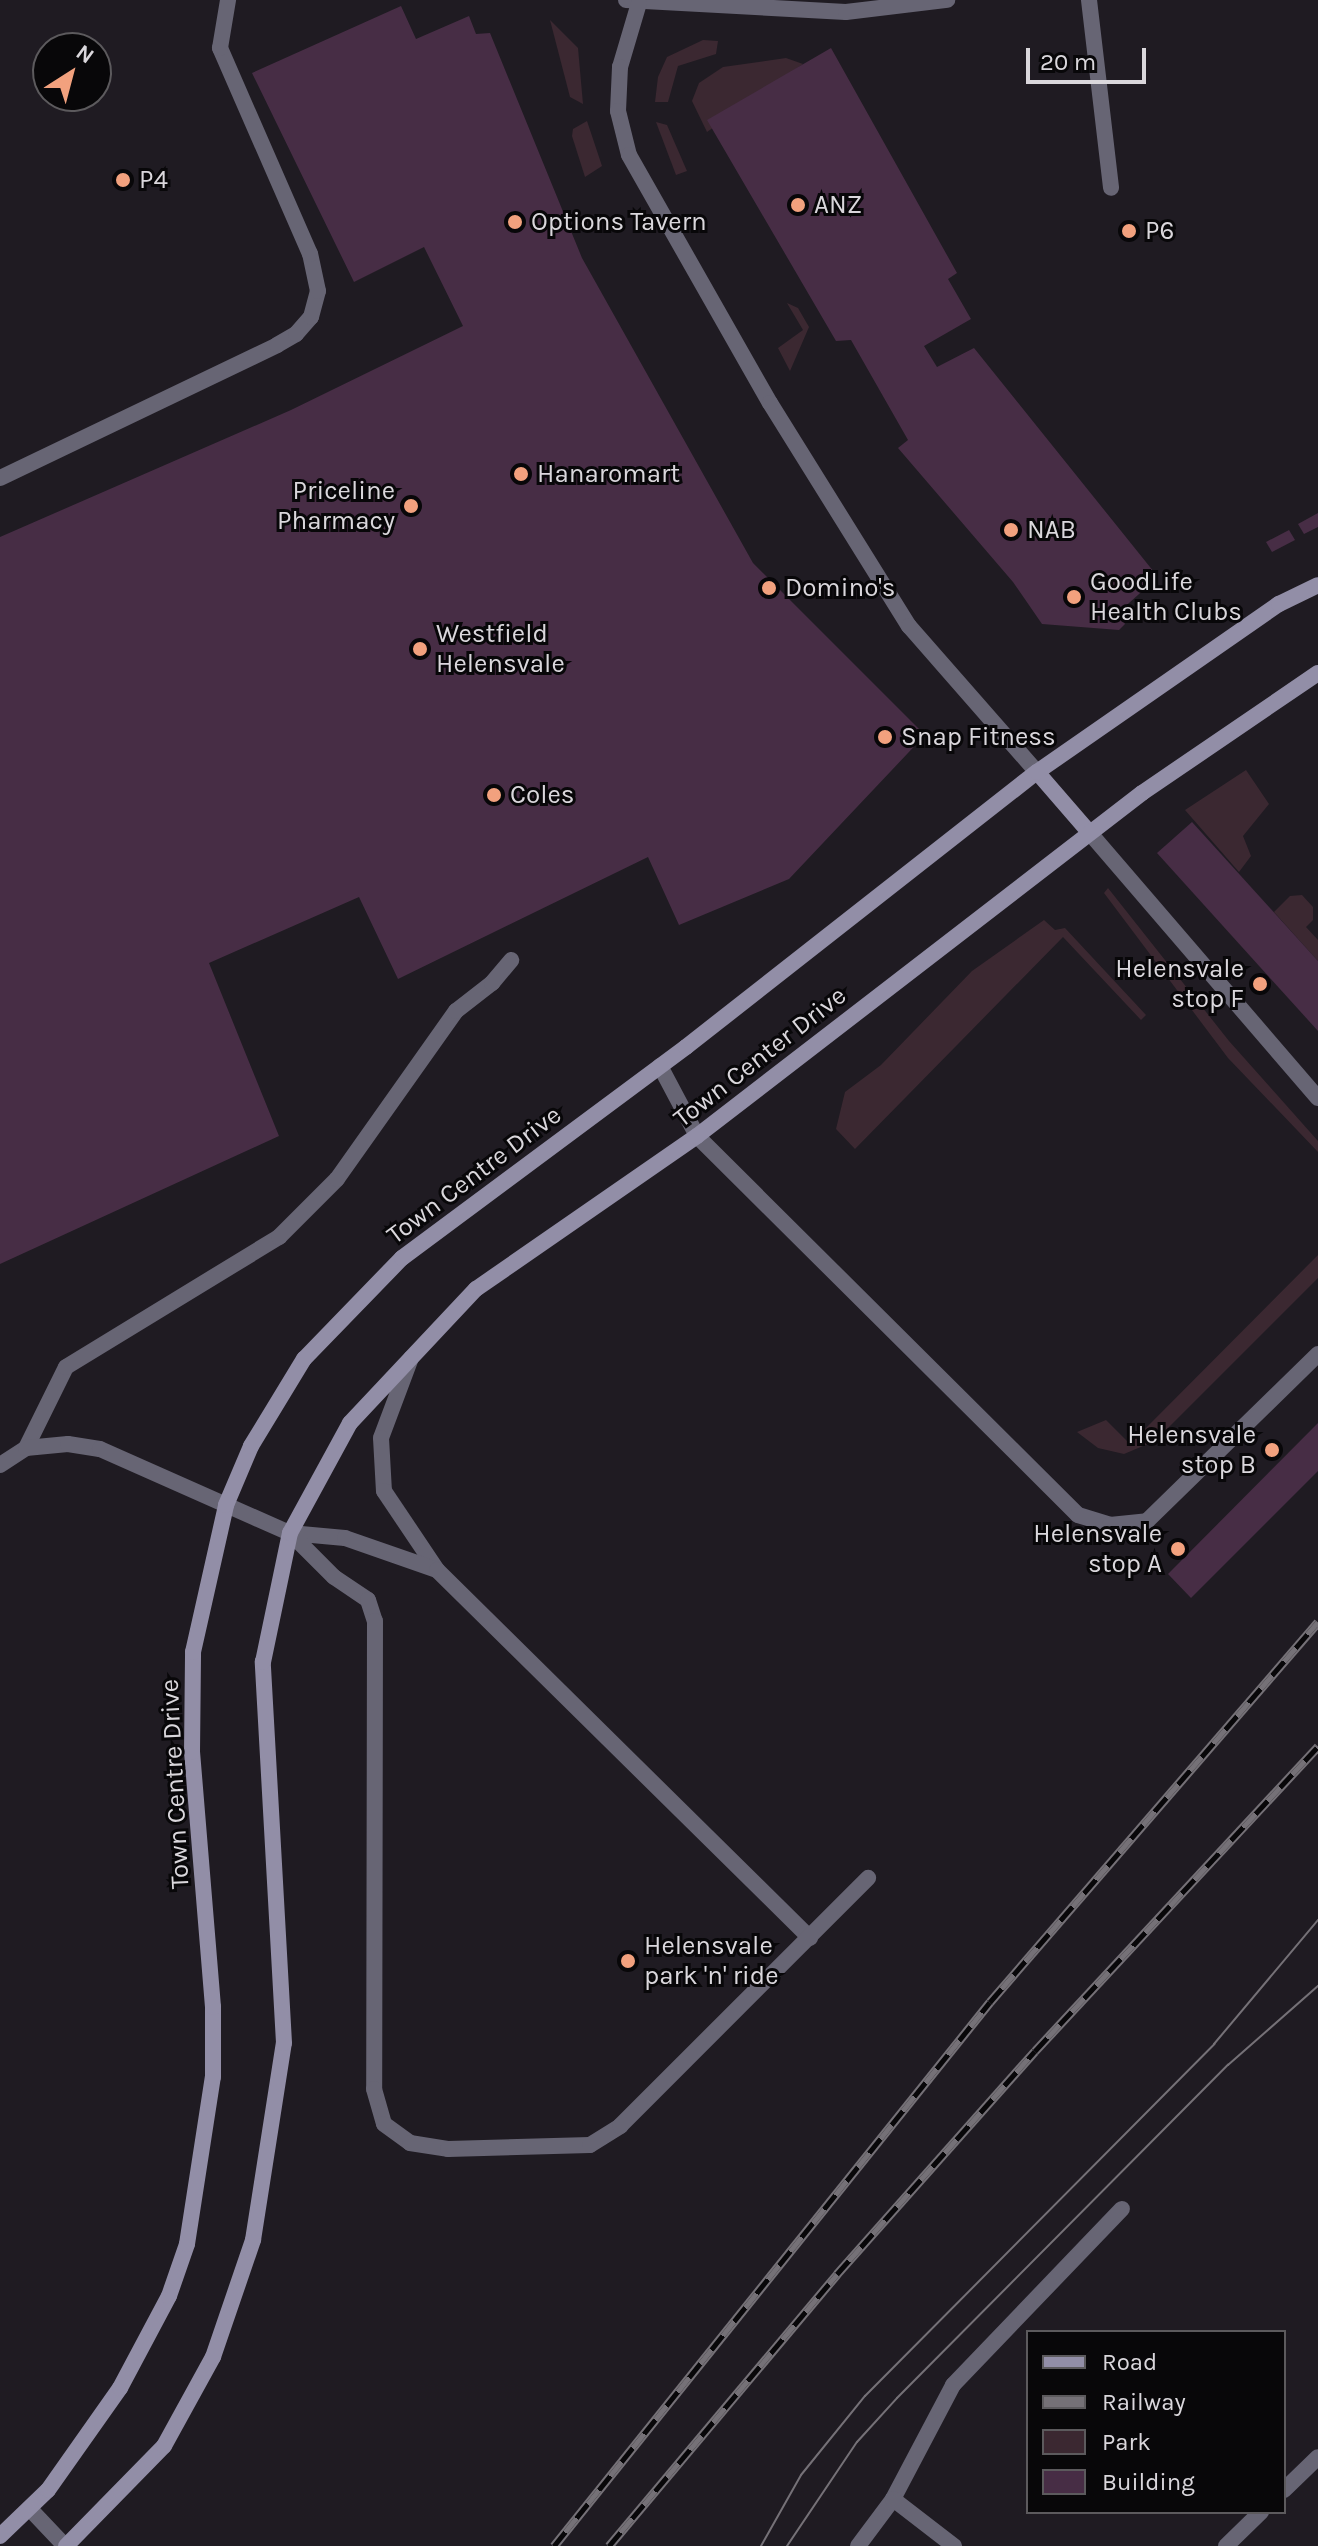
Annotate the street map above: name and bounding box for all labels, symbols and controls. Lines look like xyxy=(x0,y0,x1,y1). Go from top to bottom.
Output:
north arrow xyxy=(32,32,112,112)
scale bar xyxy=(1030,32,1150,82)
text: N xyxy=(71,39,99,69)
text: 20 m xyxy=(1040,48,1096,76)
place label: P4 xyxy=(139,164,168,196)
marker: P4 xyxy=(114,171,132,189)
place label: ANZ xyxy=(814,189,862,221)
marker: ANZ xyxy=(789,196,807,214)
place label: Options Tavern xyxy=(531,206,707,238)
marker: Options Tavern xyxy=(506,213,524,231)
place label: P6 xyxy=(1145,215,1174,247)
marker: P6 xyxy=(1120,222,1138,240)
place label: Hanaromart xyxy=(537,458,680,490)
marker: Hanaromart xyxy=(512,465,530,483)
place label: Priceline Pharmacy xyxy=(277,475,395,536)
marker: Priceline Pharmacy xyxy=(402,497,420,515)
place label: NAB xyxy=(1027,514,1076,546)
marker: NAB xyxy=(1002,521,1020,539)
place label: GoodLife Health Clubs xyxy=(1090,566,1242,628)
place label: Domino's xyxy=(785,572,896,604)
marker: Domino's xyxy=(760,579,778,597)
marker: GoodLife Health Clubs xyxy=(1065,588,1083,606)
place label: Westfield Helensvale xyxy=(436,618,565,680)
marker: Westfield Helensvale xyxy=(411,640,429,658)
place label: Snap Fitness xyxy=(901,721,1056,753)
marker: Snap Fitness xyxy=(876,728,894,746)
place label: Coles xyxy=(510,779,574,811)
marker: Coles xyxy=(485,786,503,804)
place label: Helensvale stop F xyxy=(1115,953,1244,1014)
marker: Helensvale stop F xyxy=(1251,975,1269,993)
street label: Town Center Drive xyxy=(668,980,852,1134)
street label: Town Centre Drive xyxy=(381,1099,567,1251)
place label: Helensvale stop B xyxy=(1127,1419,1256,1480)
marker: Helensvale stop B xyxy=(1263,1441,1281,1459)
place label: Helensvale stop A xyxy=(1033,1518,1162,1580)
marker: Helensvale stop A xyxy=(1169,1540,1187,1558)
street label: Town Centre Drive xyxy=(154,1678,196,1890)
place label: Helensvale park 'n' ride xyxy=(644,1930,779,1992)
marker: Helensvale park 'n' ride xyxy=(619,1952,637,1970)
legend xyxy=(1026,2330,1286,2514)
text: Road xyxy=(1102,2348,1157,2376)
text: Railway xyxy=(1102,2388,1186,2416)
text: Park xyxy=(1102,2428,1151,2456)
text: Building xyxy=(1102,2468,1195,2496)

